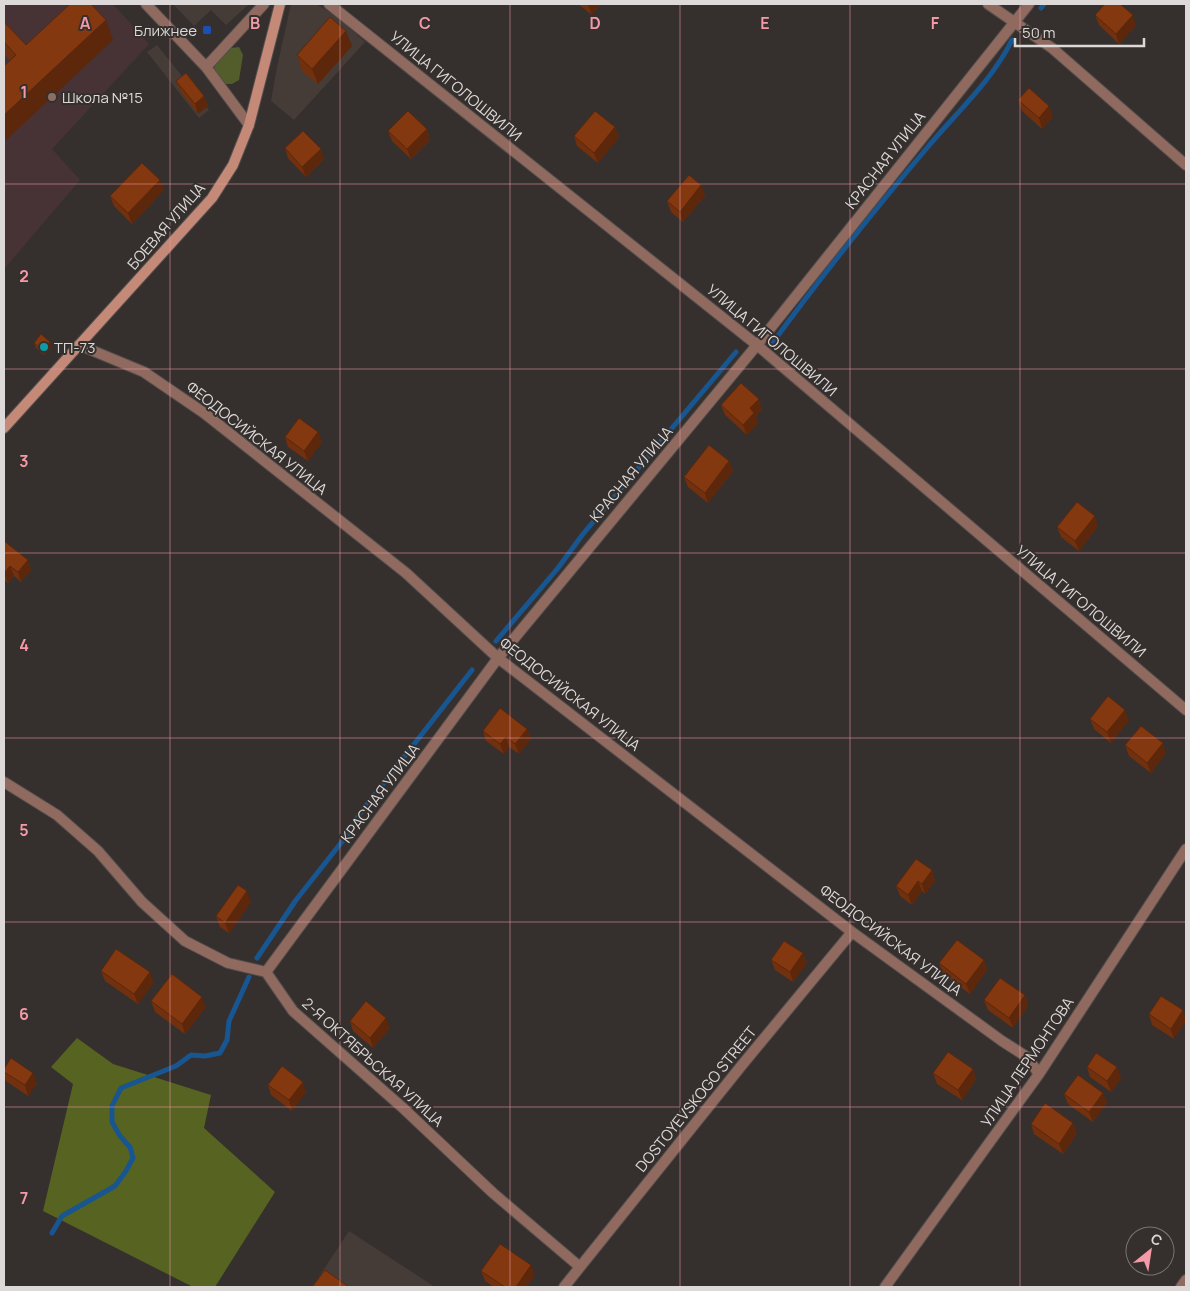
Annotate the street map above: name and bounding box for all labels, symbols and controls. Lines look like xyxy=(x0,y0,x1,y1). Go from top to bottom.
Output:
text: A xyxy=(80,12,91,34)
text: B xyxy=(250,12,260,34)
text: C xyxy=(419,12,431,34)
text: D xyxy=(589,12,601,34)
text: E xyxy=(760,12,770,34)
text: F xyxy=(931,12,940,34)
scale bar xyxy=(1015,15,1144,47)
place label: Ближнее xyxy=(134,20,197,41)
text: 50 m xyxy=(1022,22,1056,43)
marker: Ближнее xyxy=(201,24,213,36)
street label: УЛИЦА ГИГОЛОШВИЛИ xyxy=(386,26,526,146)
text: 1 xyxy=(20,81,28,103)
place label: Школа №15 xyxy=(62,87,143,108)
marker: Школа №15 xyxy=(46,91,58,103)
street label: КРАСНАЯ УЛИЦА xyxy=(840,106,930,213)
street label: БОЕВАЯ УЛИЦА xyxy=(122,178,210,274)
text: 2 xyxy=(19,265,29,287)
street label: УЛИЦА ГИГОЛОШВИЛИ xyxy=(702,279,842,401)
place label: ТП-73 xyxy=(54,337,95,358)
marker: ТП-73 xyxy=(38,341,50,353)
street label: ФЕОДОСИЙСКАЯ УЛИЦА xyxy=(182,376,332,500)
street label: КРАСНАЯ УЛИЦА xyxy=(585,421,678,526)
text: 3 xyxy=(19,450,29,472)
street label: УЛИЦА ГИГОЛОШВИЛИ xyxy=(1011,540,1151,662)
street label: ФЕОДОСИЙСКАЯ УЛИЦА xyxy=(495,632,645,756)
text: 4 xyxy=(19,634,29,656)
street label: КРАСНАЯ УЛИЦА xyxy=(336,739,425,847)
text: 5 xyxy=(19,819,29,841)
street label: ФЕОДОСИЙСКАЯ УЛИЦА xyxy=(815,879,967,1001)
street label: УЛИЦА ЛЕРМОНТОВА xyxy=(976,992,1079,1131)
street label: 2-Я ОКТЯБРЬСКАЯ УЛИЦА xyxy=(298,993,449,1132)
text: 6 xyxy=(19,1003,29,1025)
street label: DOSTOYEVSKOGO STREET xyxy=(631,1022,761,1176)
text: 7 xyxy=(20,1187,28,1209)
north arrow xyxy=(1125,1226,1175,1276)
text: С xyxy=(1148,1228,1166,1250)

